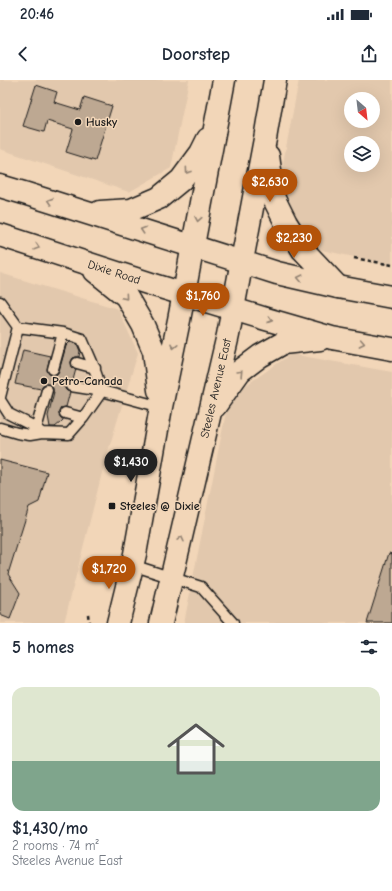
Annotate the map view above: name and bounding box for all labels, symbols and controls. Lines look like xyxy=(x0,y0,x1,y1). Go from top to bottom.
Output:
text: 20:46 xyxy=(20,5,54,23)
icon: back xyxy=(12,43,34,65)
icon: share xyxy=(358,43,380,65)
text: Doorstep xyxy=(162,44,230,65)
north arrow xyxy=(344,92,380,128)
map controls xyxy=(344,92,380,172)
place label: Husky xyxy=(86,115,118,129)
marker: Husky xyxy=(73,117,83,127)
button: layers xyxy=(344,136,380,172)
one-way arrow xyxy=(186,166,193,173)
pin: $2,630 xyxy=(237,169,303,203)
text: $2,630 xyxy=(251,174,289,189)
one-way arrow xyxy=(47,197,54,206)
one-way arrow xyxy=(194,216,202,222)
pin: $2,230 xyxy=(261,225,327,259)
one-way arrow xyxy=(139,226,146,235)
text: $2,230 xyxy=(275,230,313,245)
one-way arrow xyxy=(33,242,40,251)
street label: Dixie Road xyxy=(86,257,142,287)
one-way arrow xyxy=(297,275,303,283)
pin: $1,760 xyxy=(170,283,236,317)
text: $1,760 xyxy=(186,288,220,303)
one-way arrow xyxy=(121,292,128,300)
one-way arrow xyxy=(266,315,273,324)
street label: Steeles Avenue East xyxy=(197,337,234,439)
one-way arrow xyxy=(359,339,365,347)
one-way arrow xyxy=(170,343,179,349)
one-way arrow xyxy=(235,370,243,378)
place label: Petro-Canada xyxy=(52,374,123,388)
marker: Petro-Canada xyxy=(39,376,49,386)
pin: $1,430 xyxy=(98,449,164,483)
text: $1,430 xyxy=(113,454,149,469)
place label: Steeles @ Dixie xyxy=(120,499,200,513)
marker: Steeles @ Dixie xyxy=(107,501,117,511)
one-way arrow xyxy=(176,536,184,542)
pin: $1,720 xyxy=(76,556,142,590)
text: $1,720 xyxy=(91,561,127,576)
icon: filters xyxy=(358,636,380,658)
text: 5 homes xyxy=(12,638,74,657)
icon: home xyxy=(160,713,232,785)
text: $1,430/mo xyxy=(12,819,88,838)
text: 2 rooms · 74 m² xyxy=(12,838,99,853)
text: Steeles Avenue East xyxy=(12,853,122,868)

